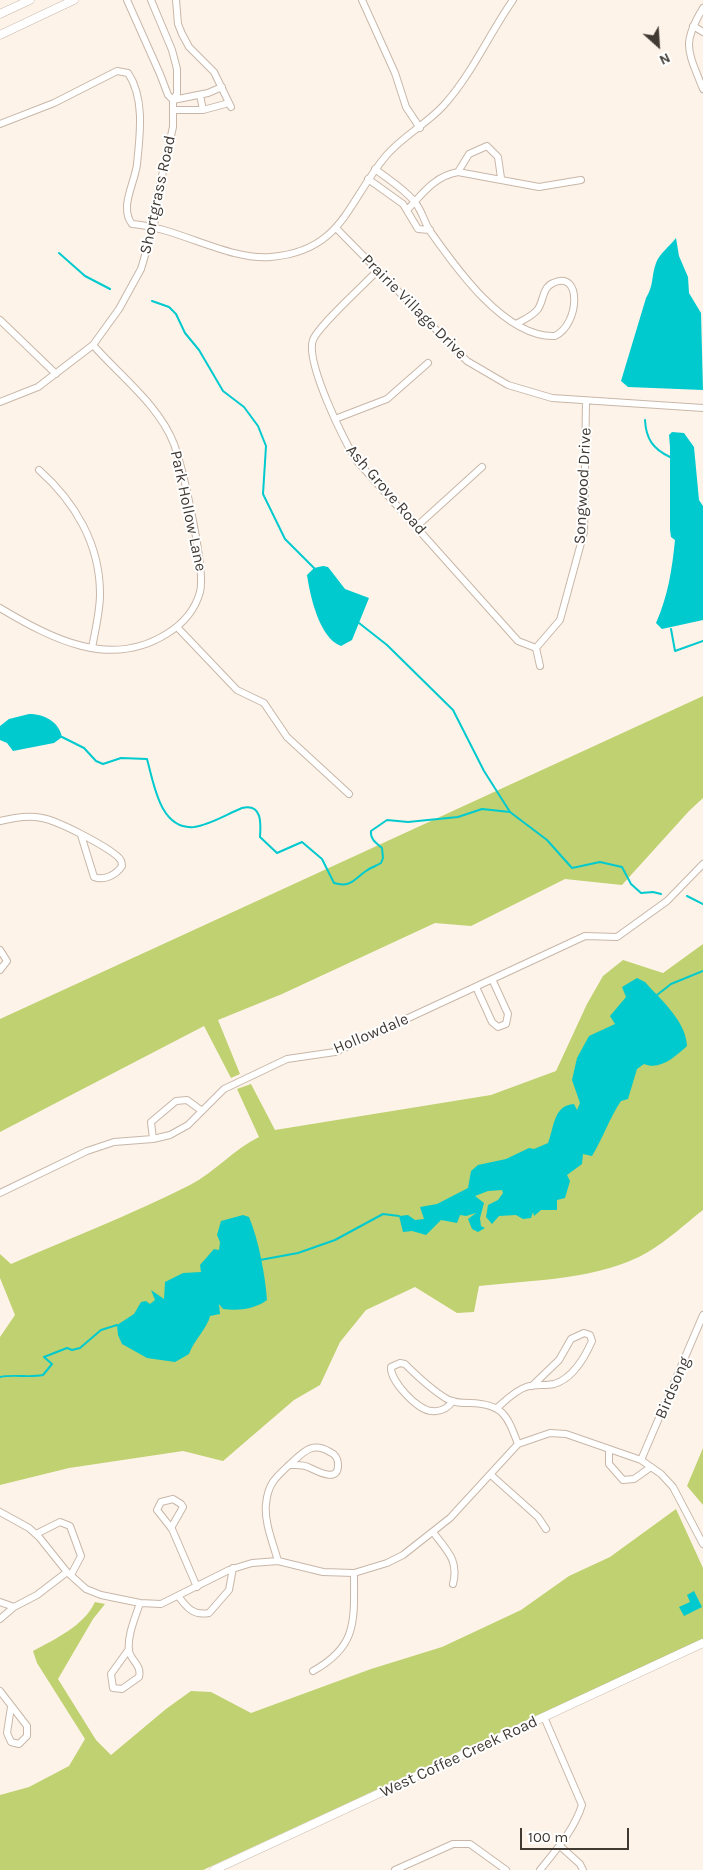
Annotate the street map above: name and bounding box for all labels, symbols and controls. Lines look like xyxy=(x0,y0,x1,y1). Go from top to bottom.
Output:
north arrow xyxy=(633,20,683,70)
text: N xyxy=(657,49,673,69)
street label: Shortgrass Road xyxy=(136,134,180,256)
street label: Prairie Village Drive xyxy=(357,250,471,364)
street label: Songwood Drive xyxy=(570,427,596,545)
street label: Ash Grove Road xyxy=(342,441,430,539)
street label: Park Hollow Lane xyxy=(166,449,210,573)
street label: Hollowdale xyxy=(331,1010,411,1058)
street label: Birdsong xyxy=(651,1354,695,1422)
street label: West Coffee Creek Road xyxy=(377,1712,541,1802)
scale bar xyxy=(523,1818,632,1850)
text: 100 m xyxy=(528,1828,568,1846)

